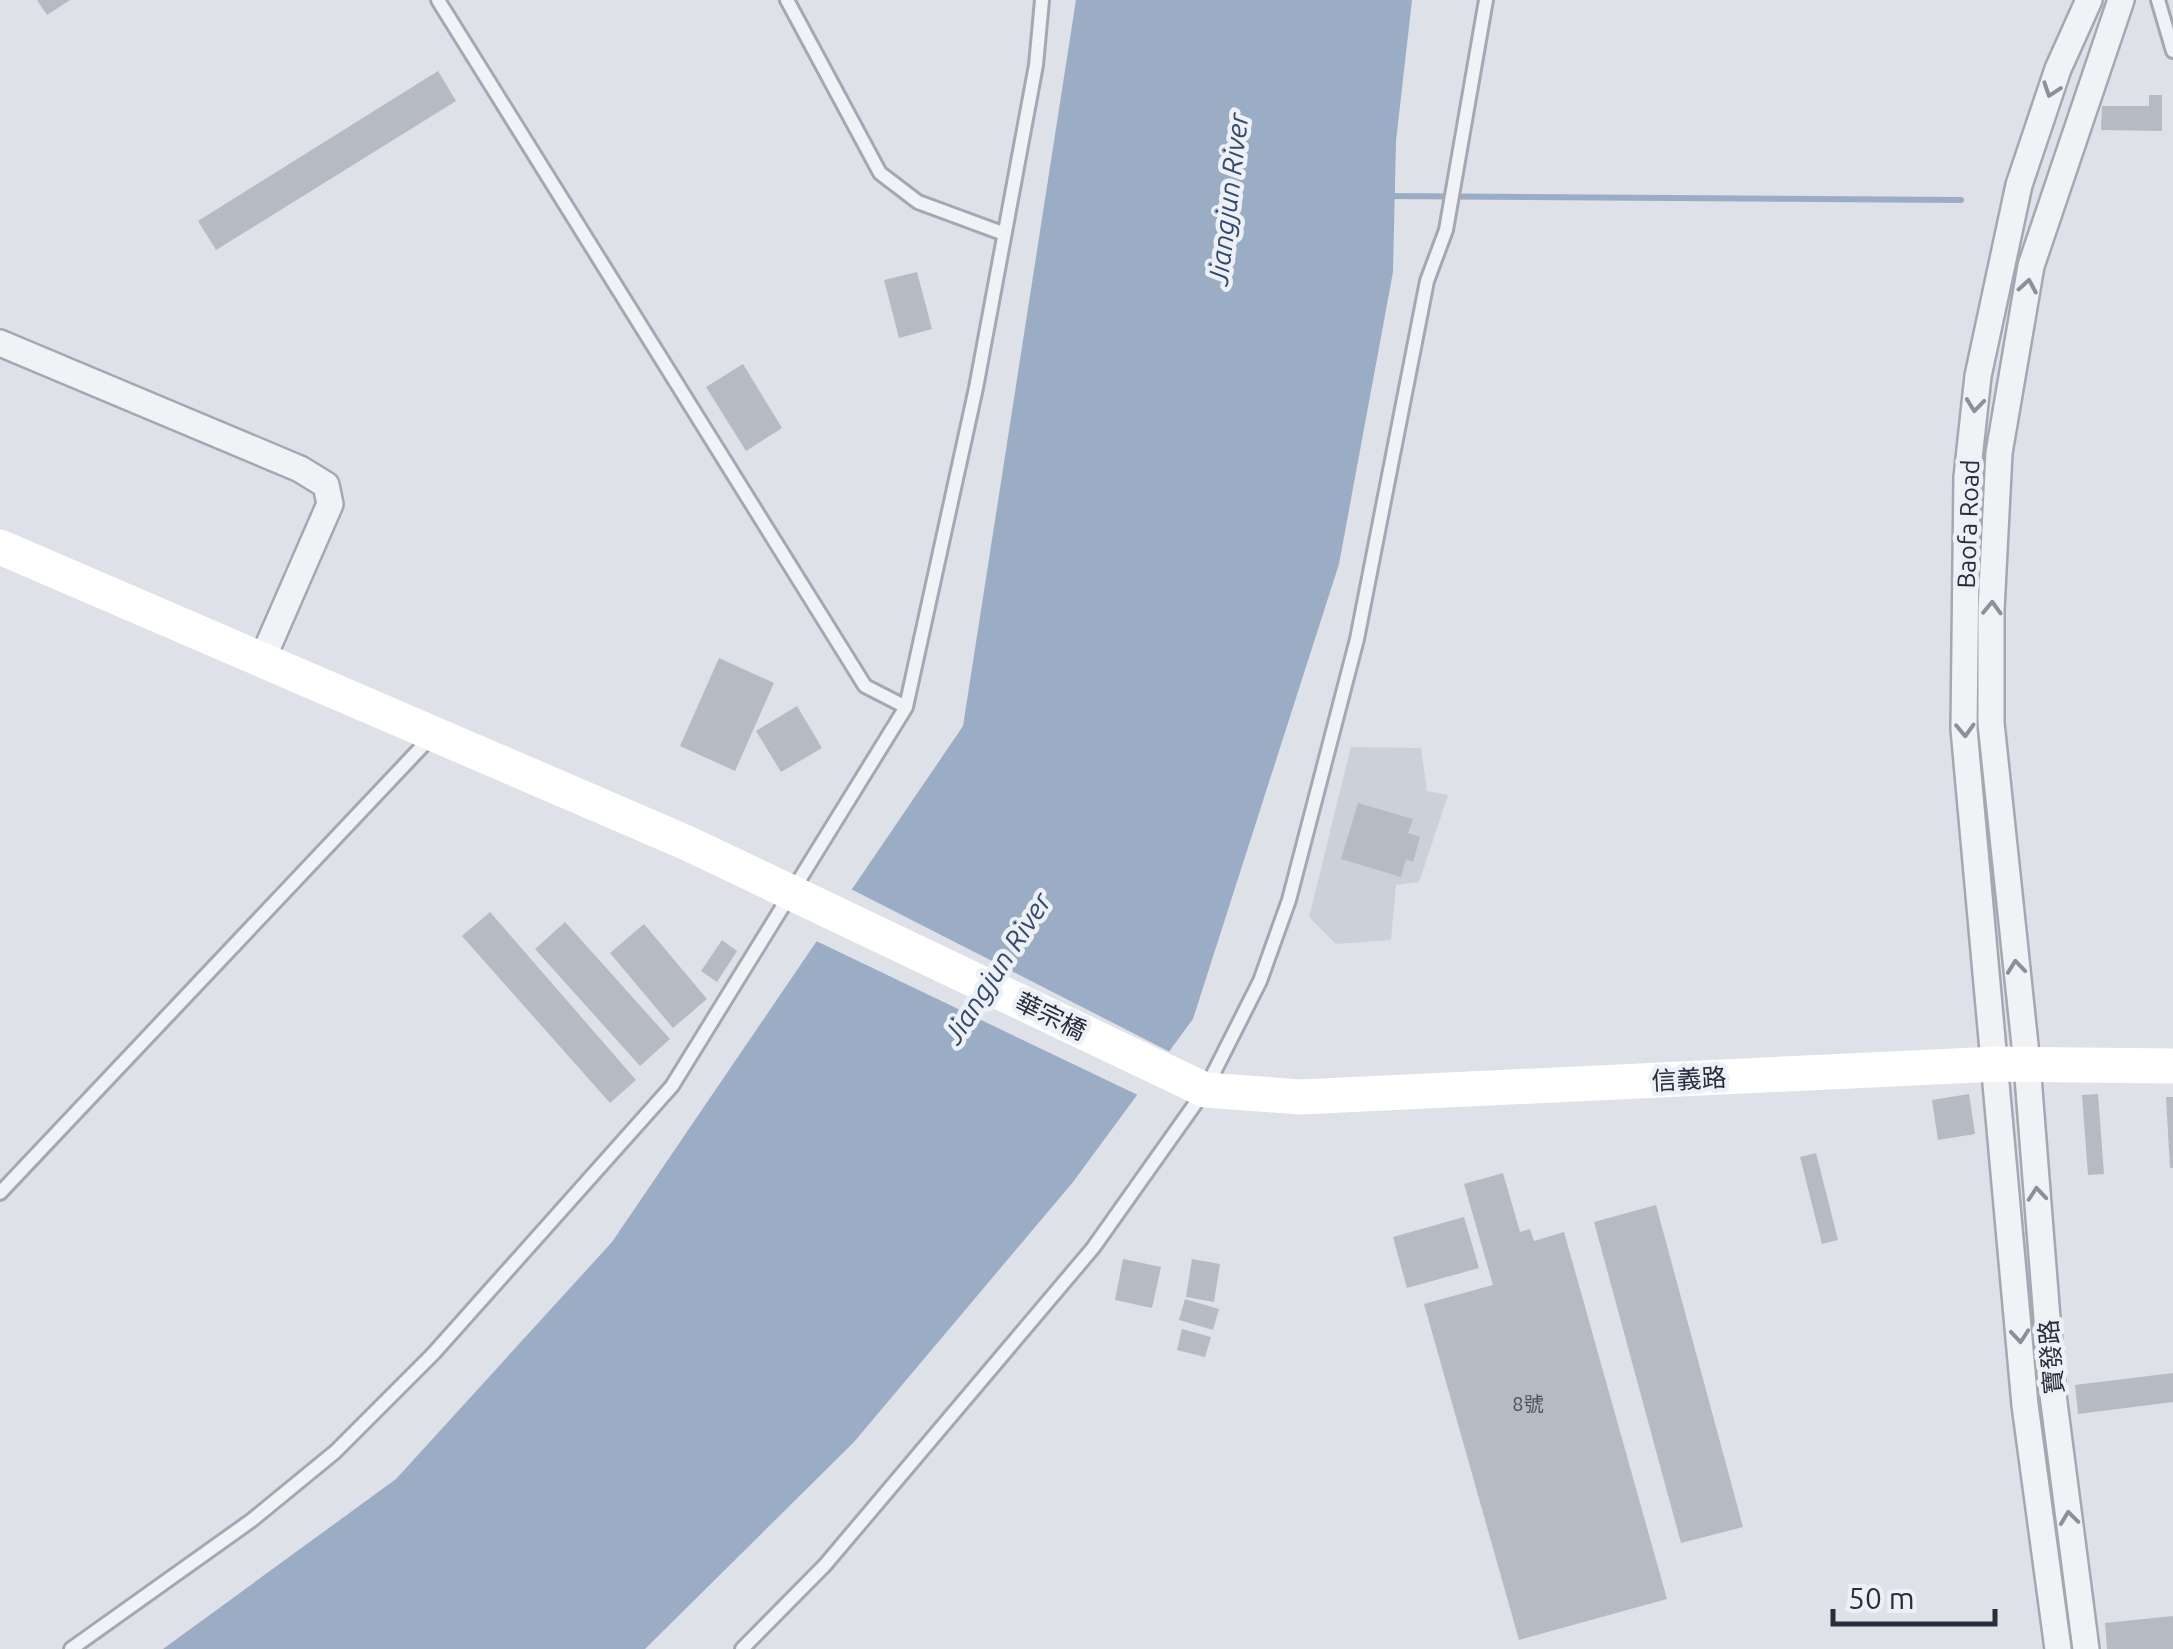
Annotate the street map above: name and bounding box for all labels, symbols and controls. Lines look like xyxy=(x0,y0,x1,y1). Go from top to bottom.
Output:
one-way arrow xyxy=(2043,81,2063,98)
water label: Jiangjun River xyxy=(1201,110,1254,289)
one-way arrow xyxy=(2017,278,2038,294)
one-way arrow xyxy=(1964,397,1986,413)
street label: Baofa Road xyxy=(1952,459,1984,589)
one-way arrow xyxy=(1981,600,2002,616)
one-way arrow xyxy=(1954,722,1975,738)
water label: Jiangjun River xyxy=(935,886,1057,1050)
one-way arrow xyxy=(2005,959,2027,975)
street label: 華宗橋 xyxy=(1011,987,1091,1045)
street label: 信義路 xyxy=(1651,1063,1727,1095)
one-way arrow xyxy=(2027,1186,2049,1202)
street label: 寶發路 xyxy=(2034,1318,2068,1396)
one-way arrow xyxy=(2008,1328,2030,1344)
house number: 8號 xyxy=(1512,1392,1544,1415)
one-way arrow xyxy=(2059,1509,2080,1525)
scale bar xyxy=(1833,1564,1996,1626)
text: 50 m xyxy=(1848,1581,1915,1615)

